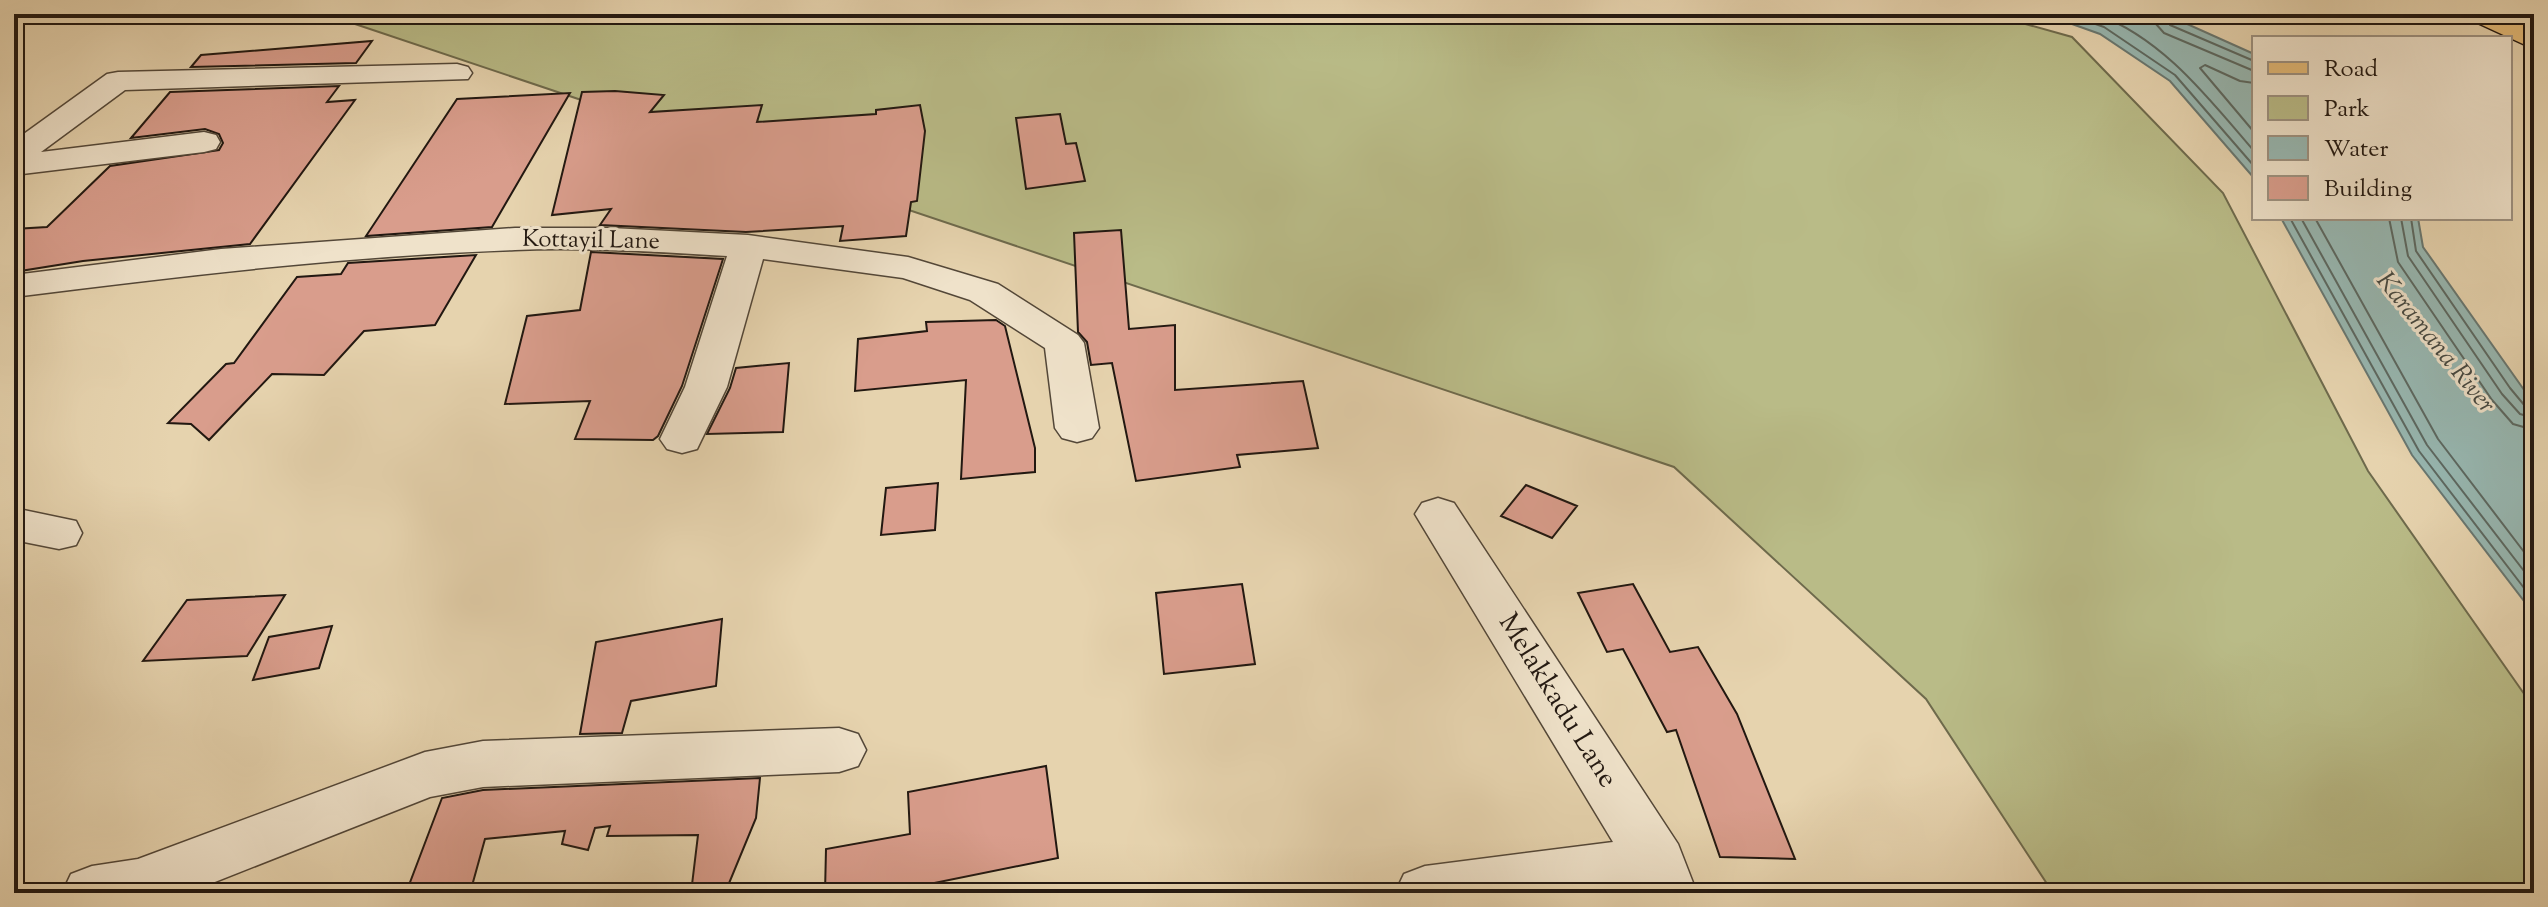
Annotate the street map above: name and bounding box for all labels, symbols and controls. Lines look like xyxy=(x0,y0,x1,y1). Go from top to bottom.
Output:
legend xyxy=(2252,36,2512,220)
text: Road xyxy=(2324,53,2378,87)
text: Park xyxy=(2324,93,2370,127)
text: Water xyxy=(2324,133,2388,167)
text: Building xyxy=(2324,173,2413,207)
street label: Kottayil Lane xyxy=(522,223,660,259)
water label: Karamana River xyxy=(2366,264,2504,422)
street label: Melakkadu Lane xyxy=(1487,606,1627,796)

